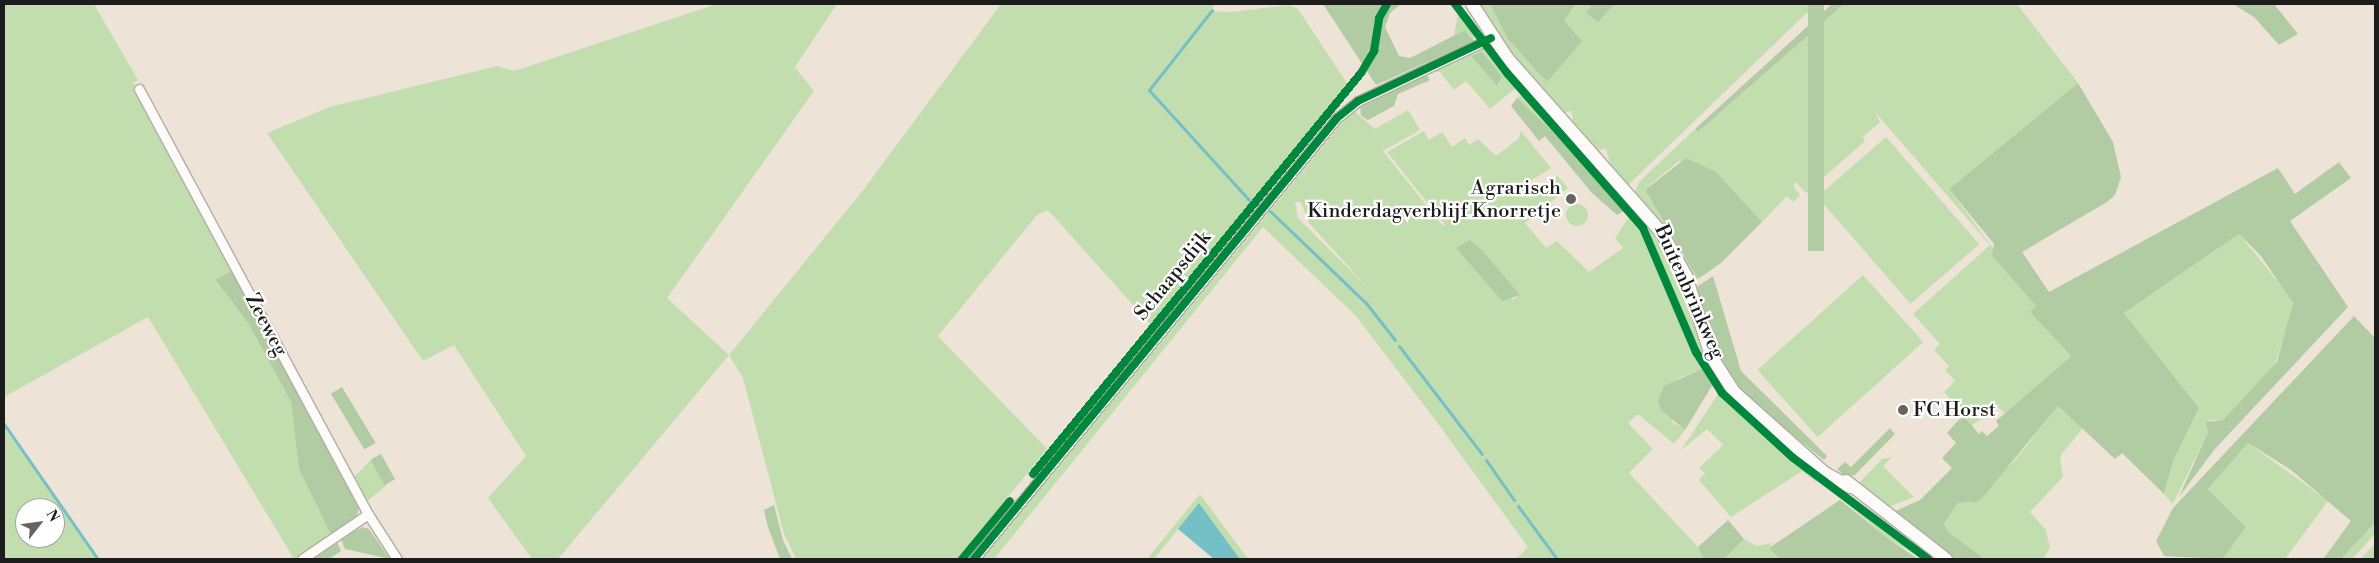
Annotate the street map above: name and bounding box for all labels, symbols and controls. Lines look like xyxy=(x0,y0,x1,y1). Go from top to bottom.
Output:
place label: Agrarisch Kinderdagverblijf Knorretje xyxy=(1307,176,1561,223)
marker: Agrarisch Kinderdagverblijf Knorretje xyxy=(1565,193,1577,205)
street label: Buitenbrinkweg xyxy=(1649,221,1729,363)
street label: Schaapsdijk xyxy=(1130,226,1216,326)
street label: Zeeweg xyxy=(240,290,292,360)
place label: FC Horst xyxy=(1913,398,1996,422)
marker: FC Horst xyxy=(1897,404,1909,416)
north arrow xyxy=(15,498,65,548)
text: N xyxy=(42,507,63,525)

